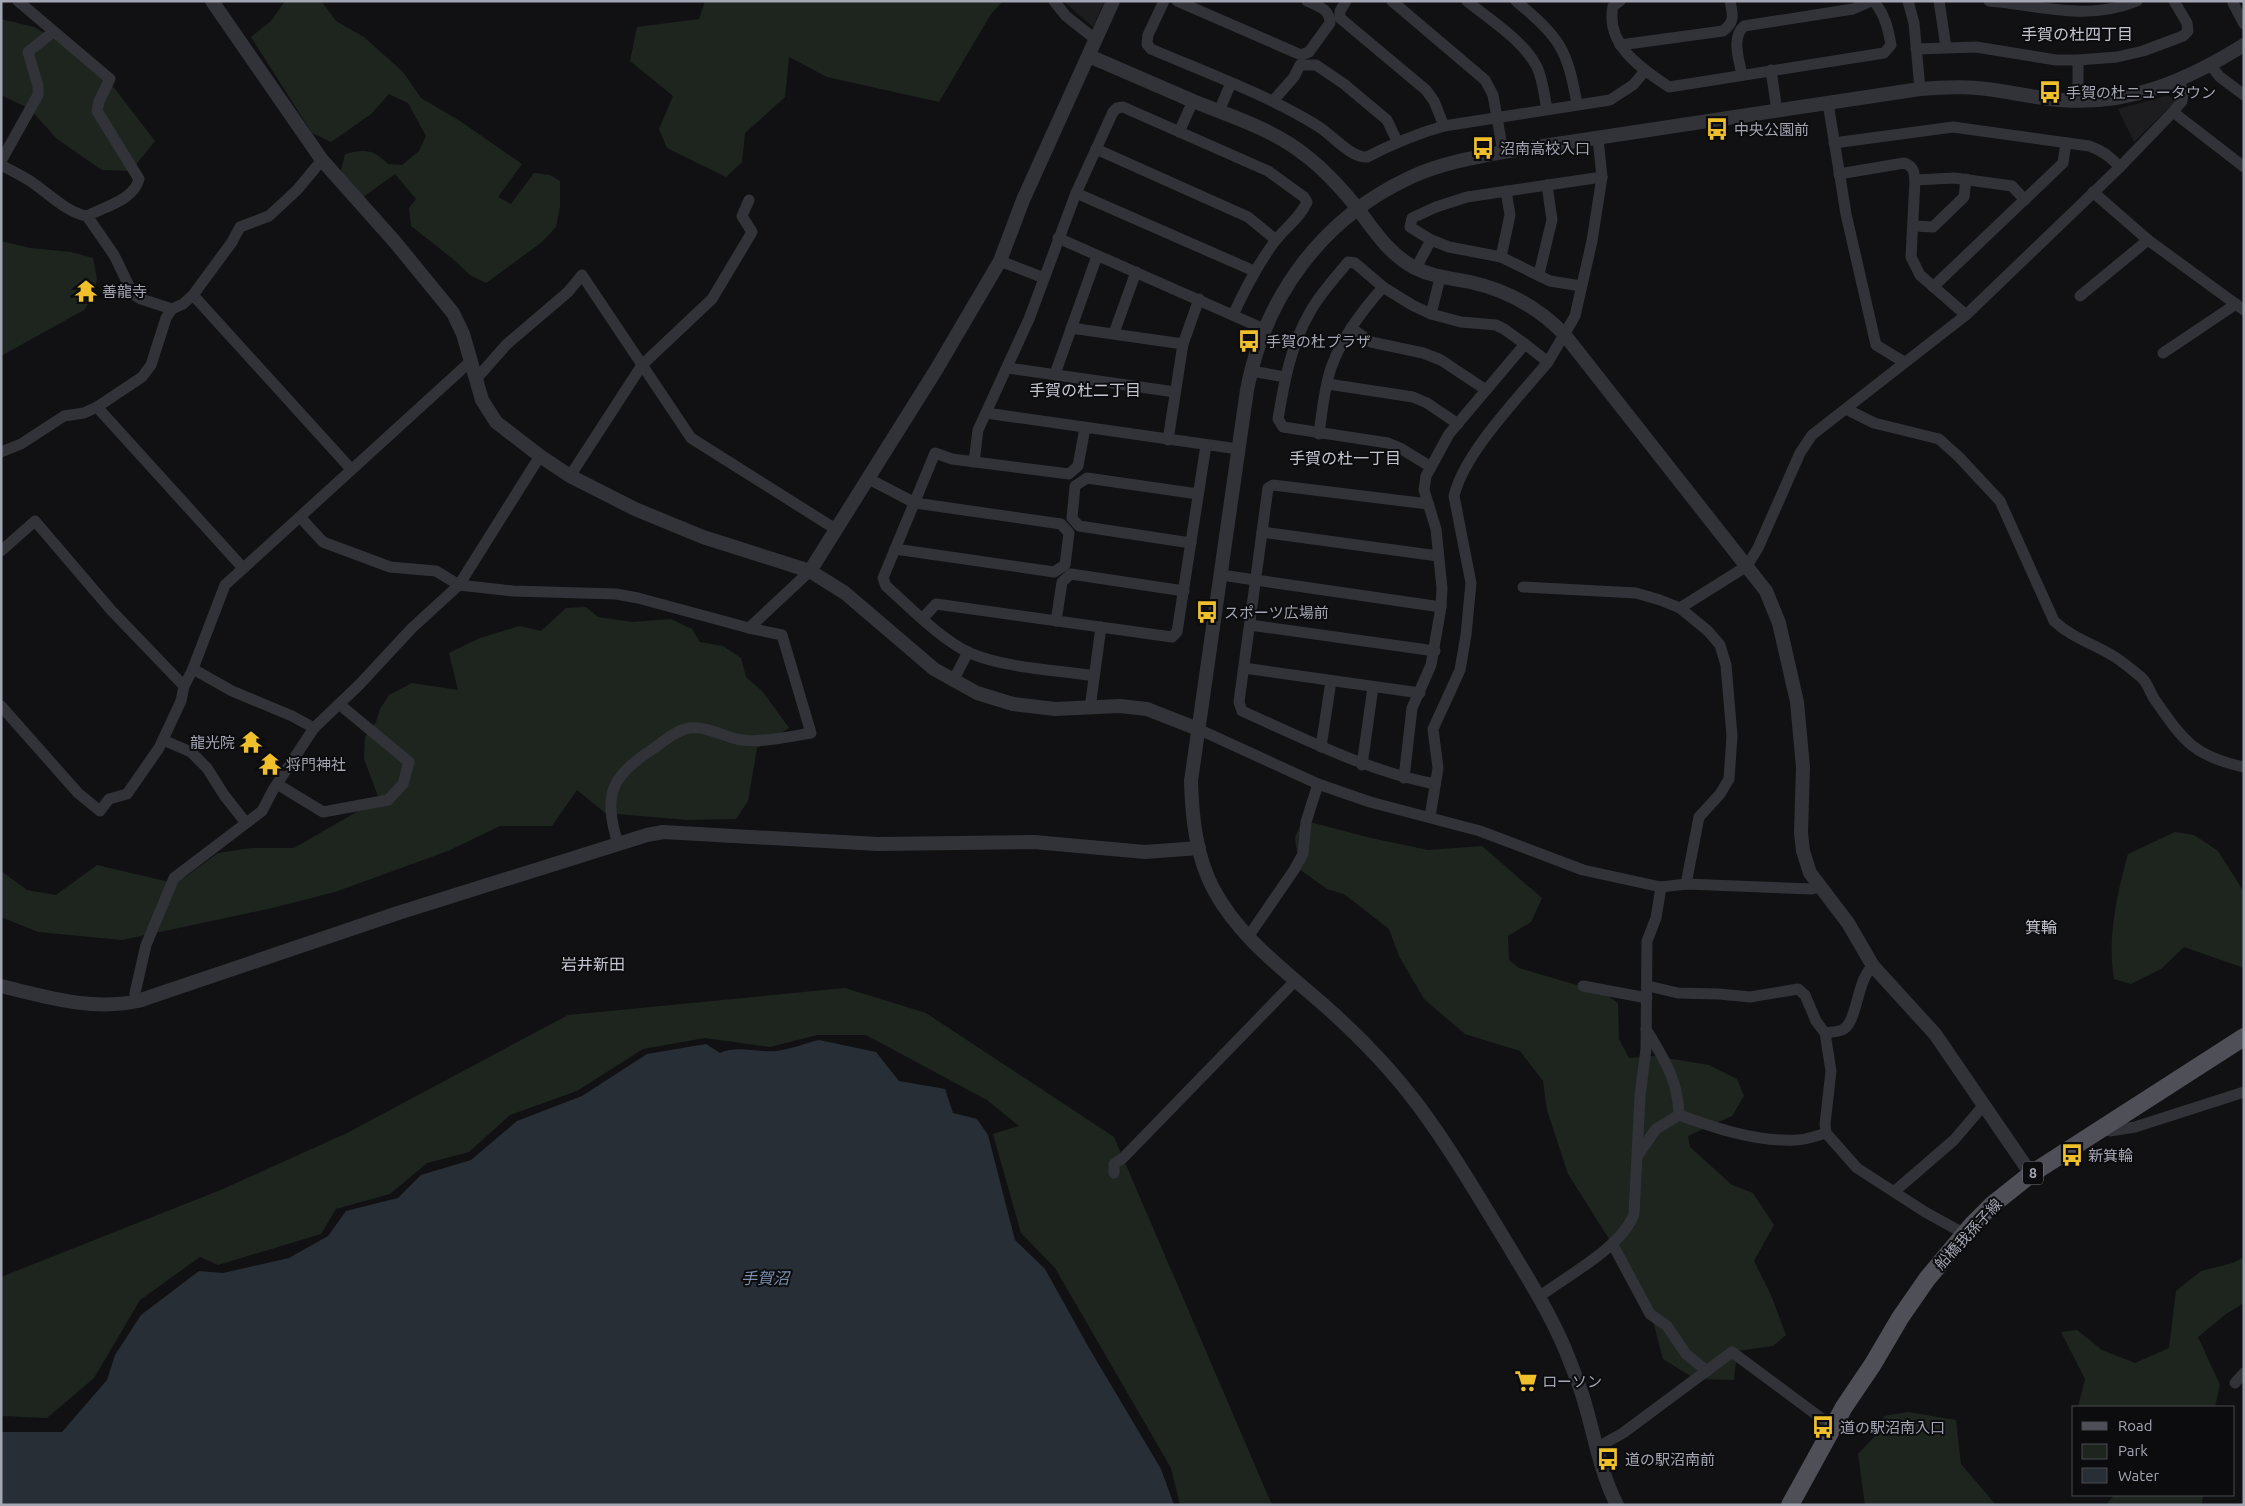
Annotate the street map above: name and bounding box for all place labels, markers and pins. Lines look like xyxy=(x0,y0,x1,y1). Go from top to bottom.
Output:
bus stop icon: 手賀の杜ニュータウン xyxy=(2037,79,2063,105)
place label: 手賀の杜ニュータウン xyxy=(2066,84,2216,101)
bus stop icon: 中央公園前 xyxy=(1704,116,1730,142)
place label: 中央公園前 xyxy=(1734,121,1809,138)
bus stop icon: 沼南高校入口 xyxy=(1470,135,1496,161)
place label: 沼南高校入口 xyxy=(1500,140,1590,157)
temple icon: 善龍寺 xyxy=(73,278,99,304)
place label: 善龍寺 xyxy=(102,283,147,300)
bus stop icon: 手賀の杜プラザ xyxy=(1236,328,1262,354)
place label: 手賀の杜プラザ xyxy=(1266,333,1371,350)
bus stop icon: スポーツ広場前 xyxy=(1194,599,1220,625)
place label: スポーツ広場前 xyxy=(1224,604,1329,621)
temple icon: 龍光院 xyxy=(238,729,264,755)
place label: 龍光院 xyxy=(190,734,235,751)
temple icon: 将門神社 xyxy=(257,751,283,777)
place label: 将門神社 xyxy=(286,756,346,773)
bus stop icon: 新箕輪 xyxy=(2059,1142,2085,1168)
place label: 新箕輪 xyxy=(2088,1147,2133,1164)
supermarket icon: ローソン xyxy=(1513,1368,1539,1394)
place label: ローソン xyxy=(1542,1373,1602,1390)
bus stop icon: 道の駅沼南入口 xyxy=(1810,1414,1836,1440)
place label: 道の駅沼南入口 xyxy=(1840,1419,1945,1436)
bus stop icon: 道の駅沼南前 xyxy=(1595,1446,1621,1472)
place label: 道の駅沼南前 xyxy=(1625,1451,1715,1468)

